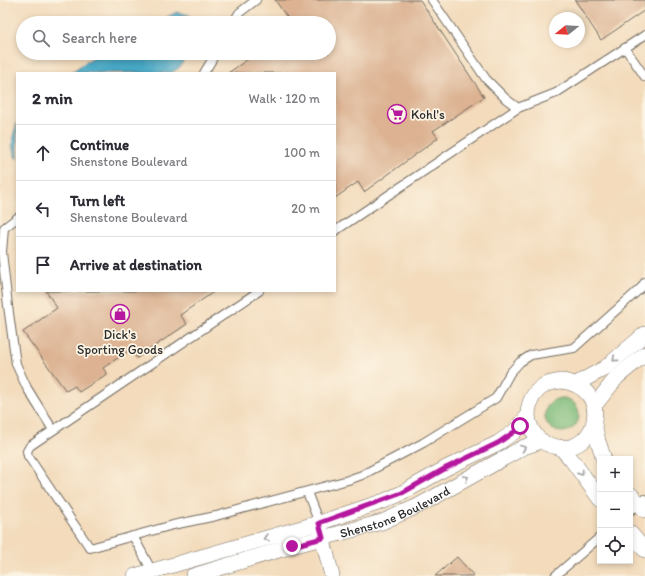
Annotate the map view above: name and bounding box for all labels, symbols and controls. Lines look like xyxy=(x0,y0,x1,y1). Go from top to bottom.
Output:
north arrow xyxy=(549,12,585,48)
search box xyxy=(16,16,336,60)
icon: search xyxy=(30,27,52,49)
text: Search here xyxy=(62,29,137,47)
text: 2 min xyxy=(32,88,72,108)
text: Walk · 120 m xyxy=(249,91,320,106)
supermarket icon: Kohl's xyxy=(386,103,408,125)
place label: Kohl's xyxy=(411,107,445,122)
text: Continue xyxy=(70,136,129,154)
icon: ahead xyxy=(32,142,54,164)
text: 100 m xyxy=(284,145,320,160)
text: Shenstone Boulevard xyxy=(70,154,188,169)
text: Turn left xyxy=(70,192,125,210)
icon: left xyxy=(32,198,54,220)
text: 20 m xyxy=(291,201,320,216)
text: Shenstone Boulevard xyxy=(70,210,188,225)
icon: arrive xyxy=(32,254,54,276)
text: Arrive at destination xyxy=(70,256,202,274)
shop icon: Dick's Sporting Goods xyxy=(109,303,131,325)
place label: Dick's Sporting Goods xyxy=(77,327,163,357)
one-way arrow xyxy=(612,355,620,362)
route start xyxy=(511,417,529,435)
one-way arrow xyxy=(520,444,527,452)
map controls xyxy=(597,456,633,564)
button: + xyxy=(597,456,633,492)
one-way arrow xyxy=(576,469,584,476)
one-way arrow xyxy=(462,476,469,483)
street label: Shenstone Boulevard xyxy=(338,482,452,540)
button: − xyxy=(597,492,633,528)
button: locate xyxy=(597,528,633,564)
one-way arrow xyxy=(263,534,270,542)
route end xyxy=(283,537,301,555)

